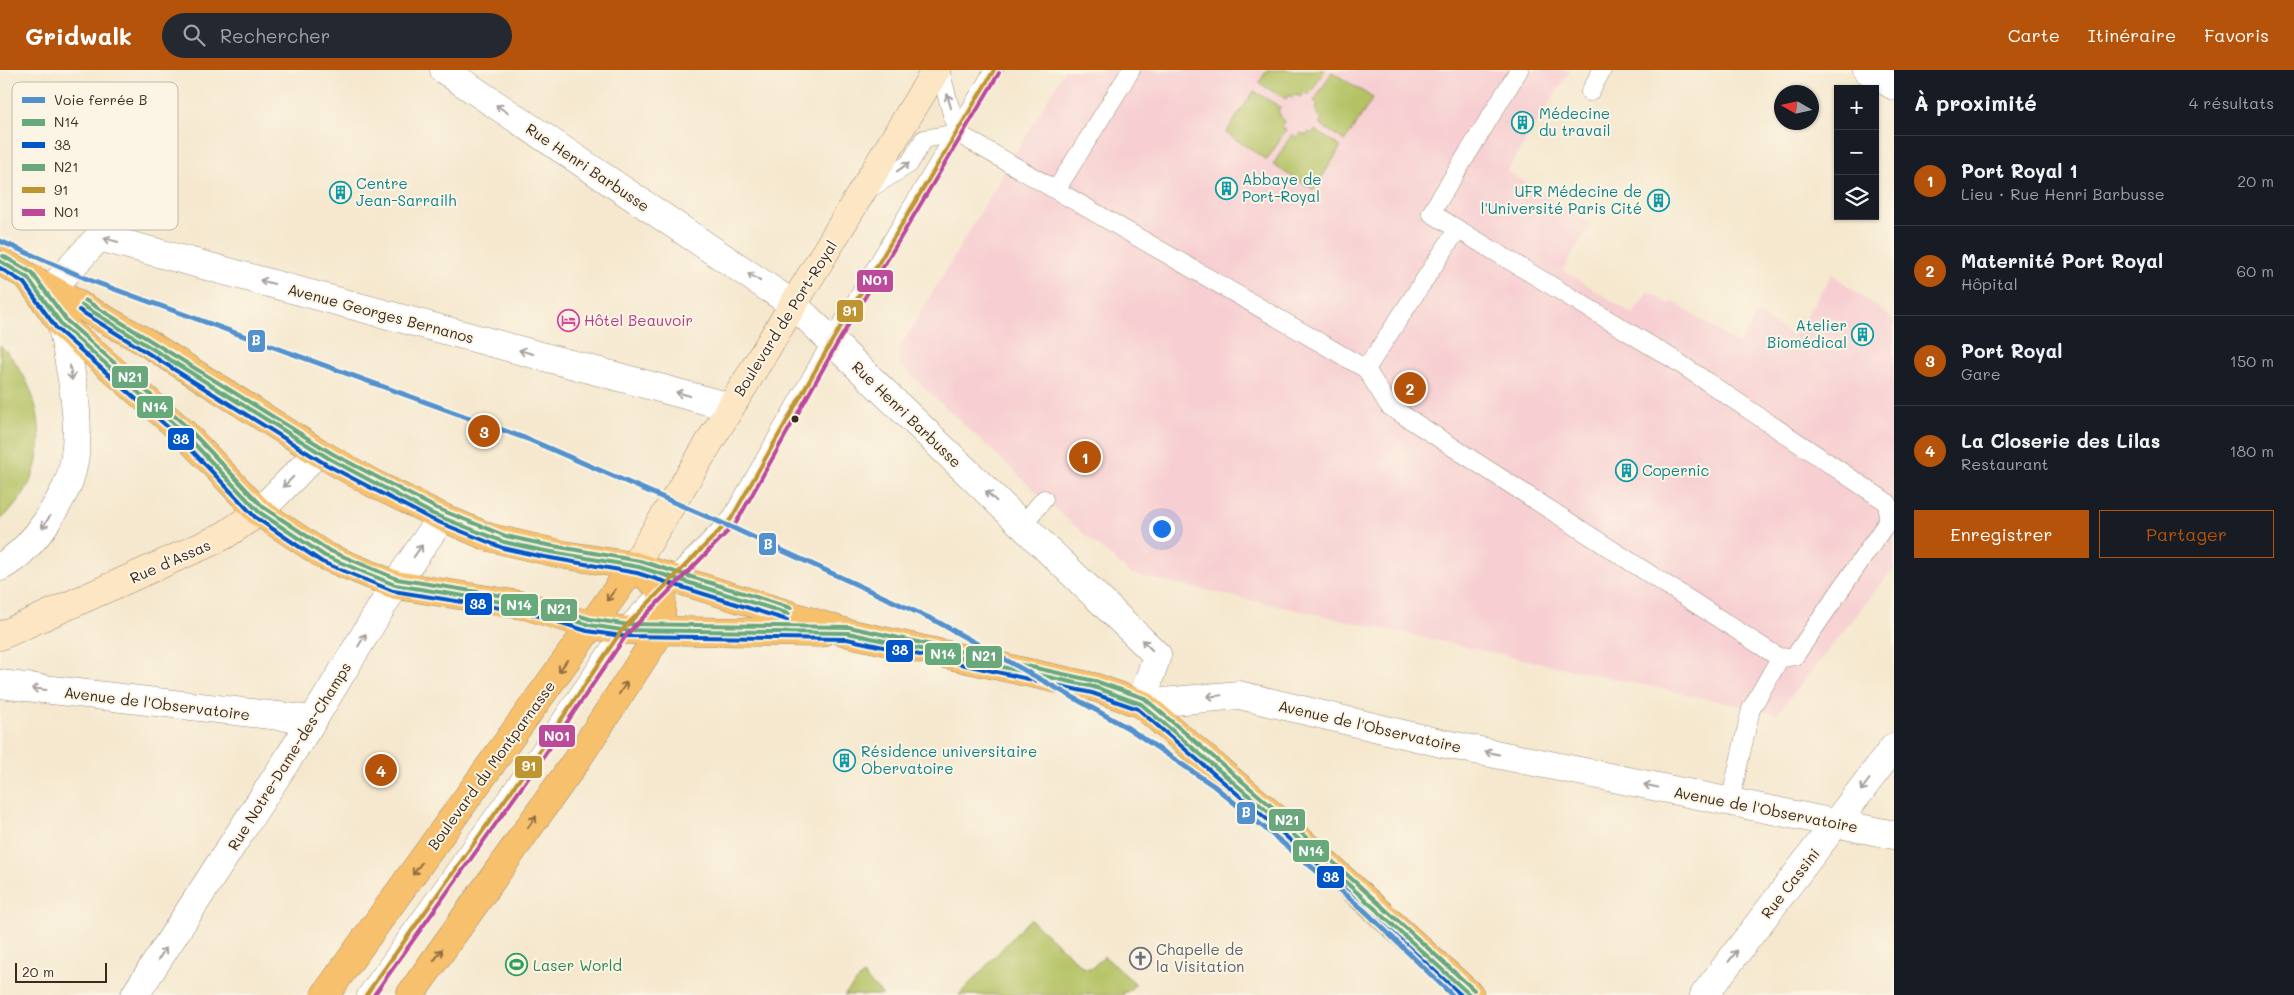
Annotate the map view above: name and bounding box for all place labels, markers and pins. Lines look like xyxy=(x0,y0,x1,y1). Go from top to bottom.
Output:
place label: Médecine du travail xyxy=(1539,103,1611,140)
building icon: Médecine du travail xyxy=(1511,110,1535,134)
place label: Abbaye de Port-Royal xyxy=(1242,169,1322,206)
place label: Centre Jean-Sarrailh xyxy=(356,173,457,210)
building icon: Abbaye de Port-Royal xyxy=(1214,176,1238,200)
building icon: Centre Jean-Sarrailh xyxy=(328,180,352,204)
place label: UFR Médecine de l'Université Paris Cité xyxy=(1481,181,1642,218)
building icon: UFR Médecine de l'Université Paris Cité xyxy=(1646,188,1670,212)
hotel icon: Hôtel Beauvoir xyxy=(556,308,580,332)
place label: Hôtel Beauvoir xyxy=(584,310,693,330)
place label: Atelier Biomédical xyxy=(1767,315,1847,352)
building icon: Atelier Biomédical xyxy=(1851,322,1875,346)
pin: 2 xyxy=(1394,369,1426,407)
pin: 3 xyxy=(468,412,500,450)
unlabelled marker xyxy=(790,414,800,424)
pin: 1 xyxy=(1069,438,1101,476)
building icon: Copernic xyxy=(1614,458,1638,482)
place label: Copernic xyxy=(1642,460,1710,480)
place label: Résidence universitaire Obervatoire xyxy=(861,741,1037,778)
building icon: Résidence universitaire Obervatoire xyxy=(833,748,857,772)
pin: 4 xyxy=(365,751,397,789)
place label: Chapelle de la Visitation xyxy=(1156,939,1244,976)
church icon: Chapelle de la Visitation xyxy=(1128,946,1152,970)
sports icon: Laser World xyxy=(505,953,529,977)
place label: Laser World xyxy=(533,955,622,975)

